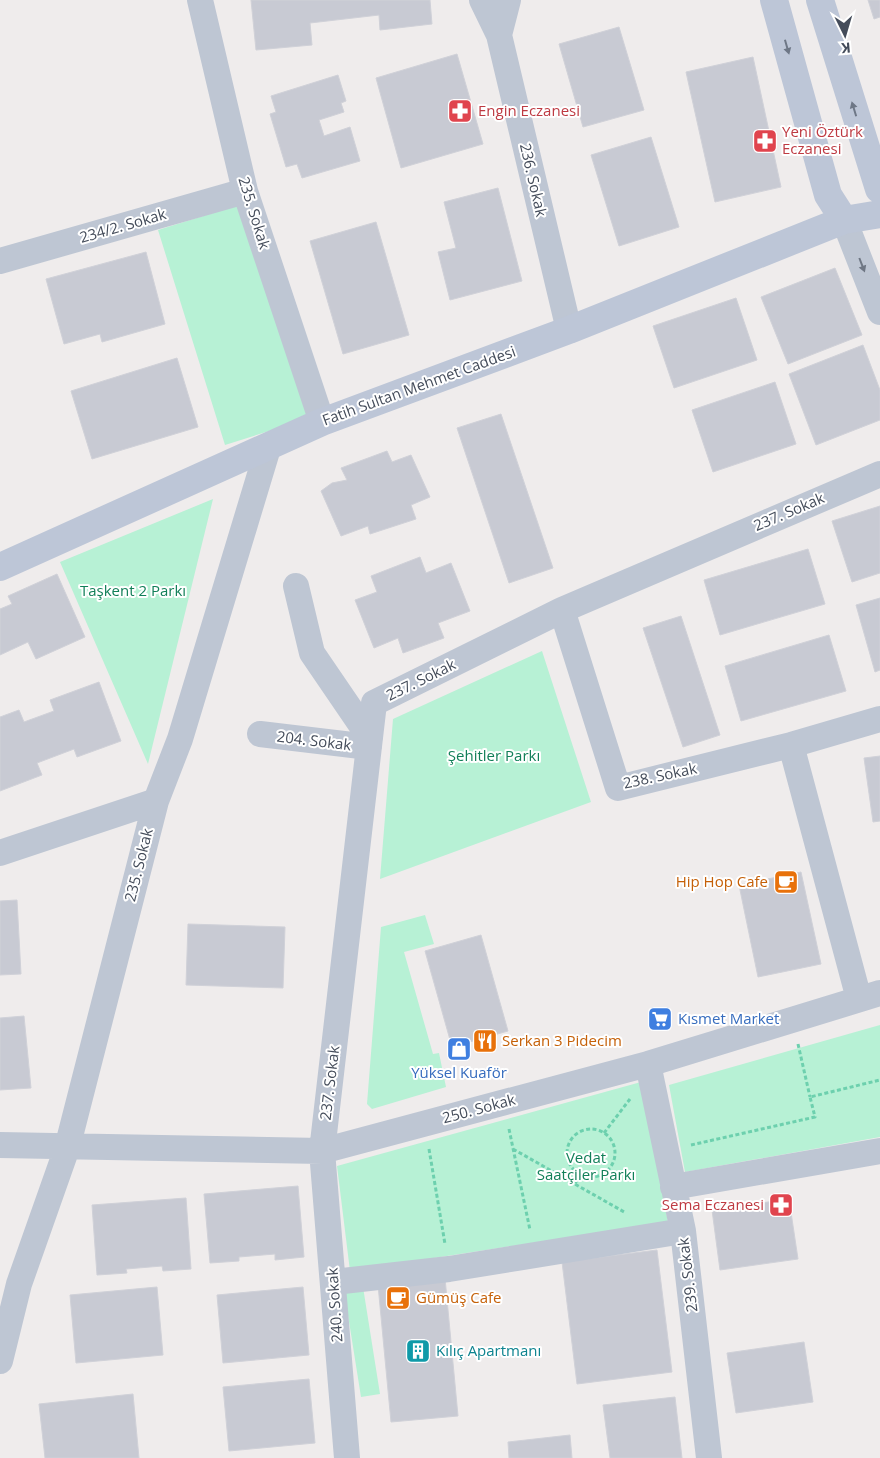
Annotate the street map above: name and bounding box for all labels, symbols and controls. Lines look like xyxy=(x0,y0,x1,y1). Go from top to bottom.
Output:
north arrow xyxy=(820,10,870,60)
text: K xyxy=(840,39,852,58)
one-way arrow xyxy=(784,40,792,55)
pharmacy icon: Engin Eczanesi xyxy=(447,98,473,124)
place label: Engin Eczanesi xyxy=(478,100,580,120)
one-way arrow xyxy=(849,101,857,116)
place label: Yeni Öztürk Eczanesi xyxy=(782,121,863,158)
pharmacy icon: Yeni Öztürk Eczanesi xyxy=(752,128,778,154)
street label: 236. Sokak xyxy=(516,141,552,219)
street label: 235. Sokak xyxy=(234,174,276,252)
street label: 234/2. Sokak xyxy=(77,203,168,247)
one-way arrow xyxy=(858,258,866,273)
street label: Fatih Sultan Mehmet Caddesi xyxy=(319,341,518,429)
street label: 237. Sokak xyxy=(750,487,827,535)
park label: Taşkent 2 Parkı xyxy=(80,580,186,600)
street label: 237. Sokak xyxy=(383,654,459,705)
street label: 204. Sokak xyxy=(276,726,353,755)
park label: Şehitler Parkı xyxy=(448,745,540,765)
street label: 238. Sokak xyxy=(621,757,699,793)
street label: 235. Sokak xyxy=(119,826,157,904)
cafe icon: Hip Hop Cafe xyxy=(773,869,799,895)
place label: Hip Hop Cafe xyxy=(676,871,768,891)
supermarket icon: Kısmet Market xyxy=(647,1006,673,1032)
place label: Kısmet Market xyxy=(678,1008,779,1028)
restaurant icon: Serkan 3 Pidecim xyxy=(472,1028,498,1054)
place label: Serkan 3 Pidecim xyxy=(502,1030,622,1050)
shop icon: Yüksel Kuaför xyxy=(446,1036,472,1062)
street label: 237. Sokak xyxy=(315,1044,344,1121)
place label: Yüksel Kuaför xyxy=(411,1062,507,1082)
street label: 250. Sokak xyxy=(440,1089,518,1127)
park label: Vedat Saatçiler Parkı xyxy=(537,1147,635,1184)
pharmacy icon: Sema Eczanesi xyxy=(768,1192,794,1218)
place label: Sema Eczanesi xyxy=(662,1194,764,1214)
street label: 239. Sokak xyxy=(673,1237,701,1314)
street label: 240. Sokak xyxy=(321,1267,347,1343)
cafe icon: Gümüş Cafe xyxy=(385,1285,411,1311)
place label: Gümüş Cafe xyxy=(416,1287,502,1307)
building icon: Kılıç Apartmanı xyxy=(405,1338,431,1364)
place label: Kılıç Apartmanı xyxy=(436,1340,541,1360)

